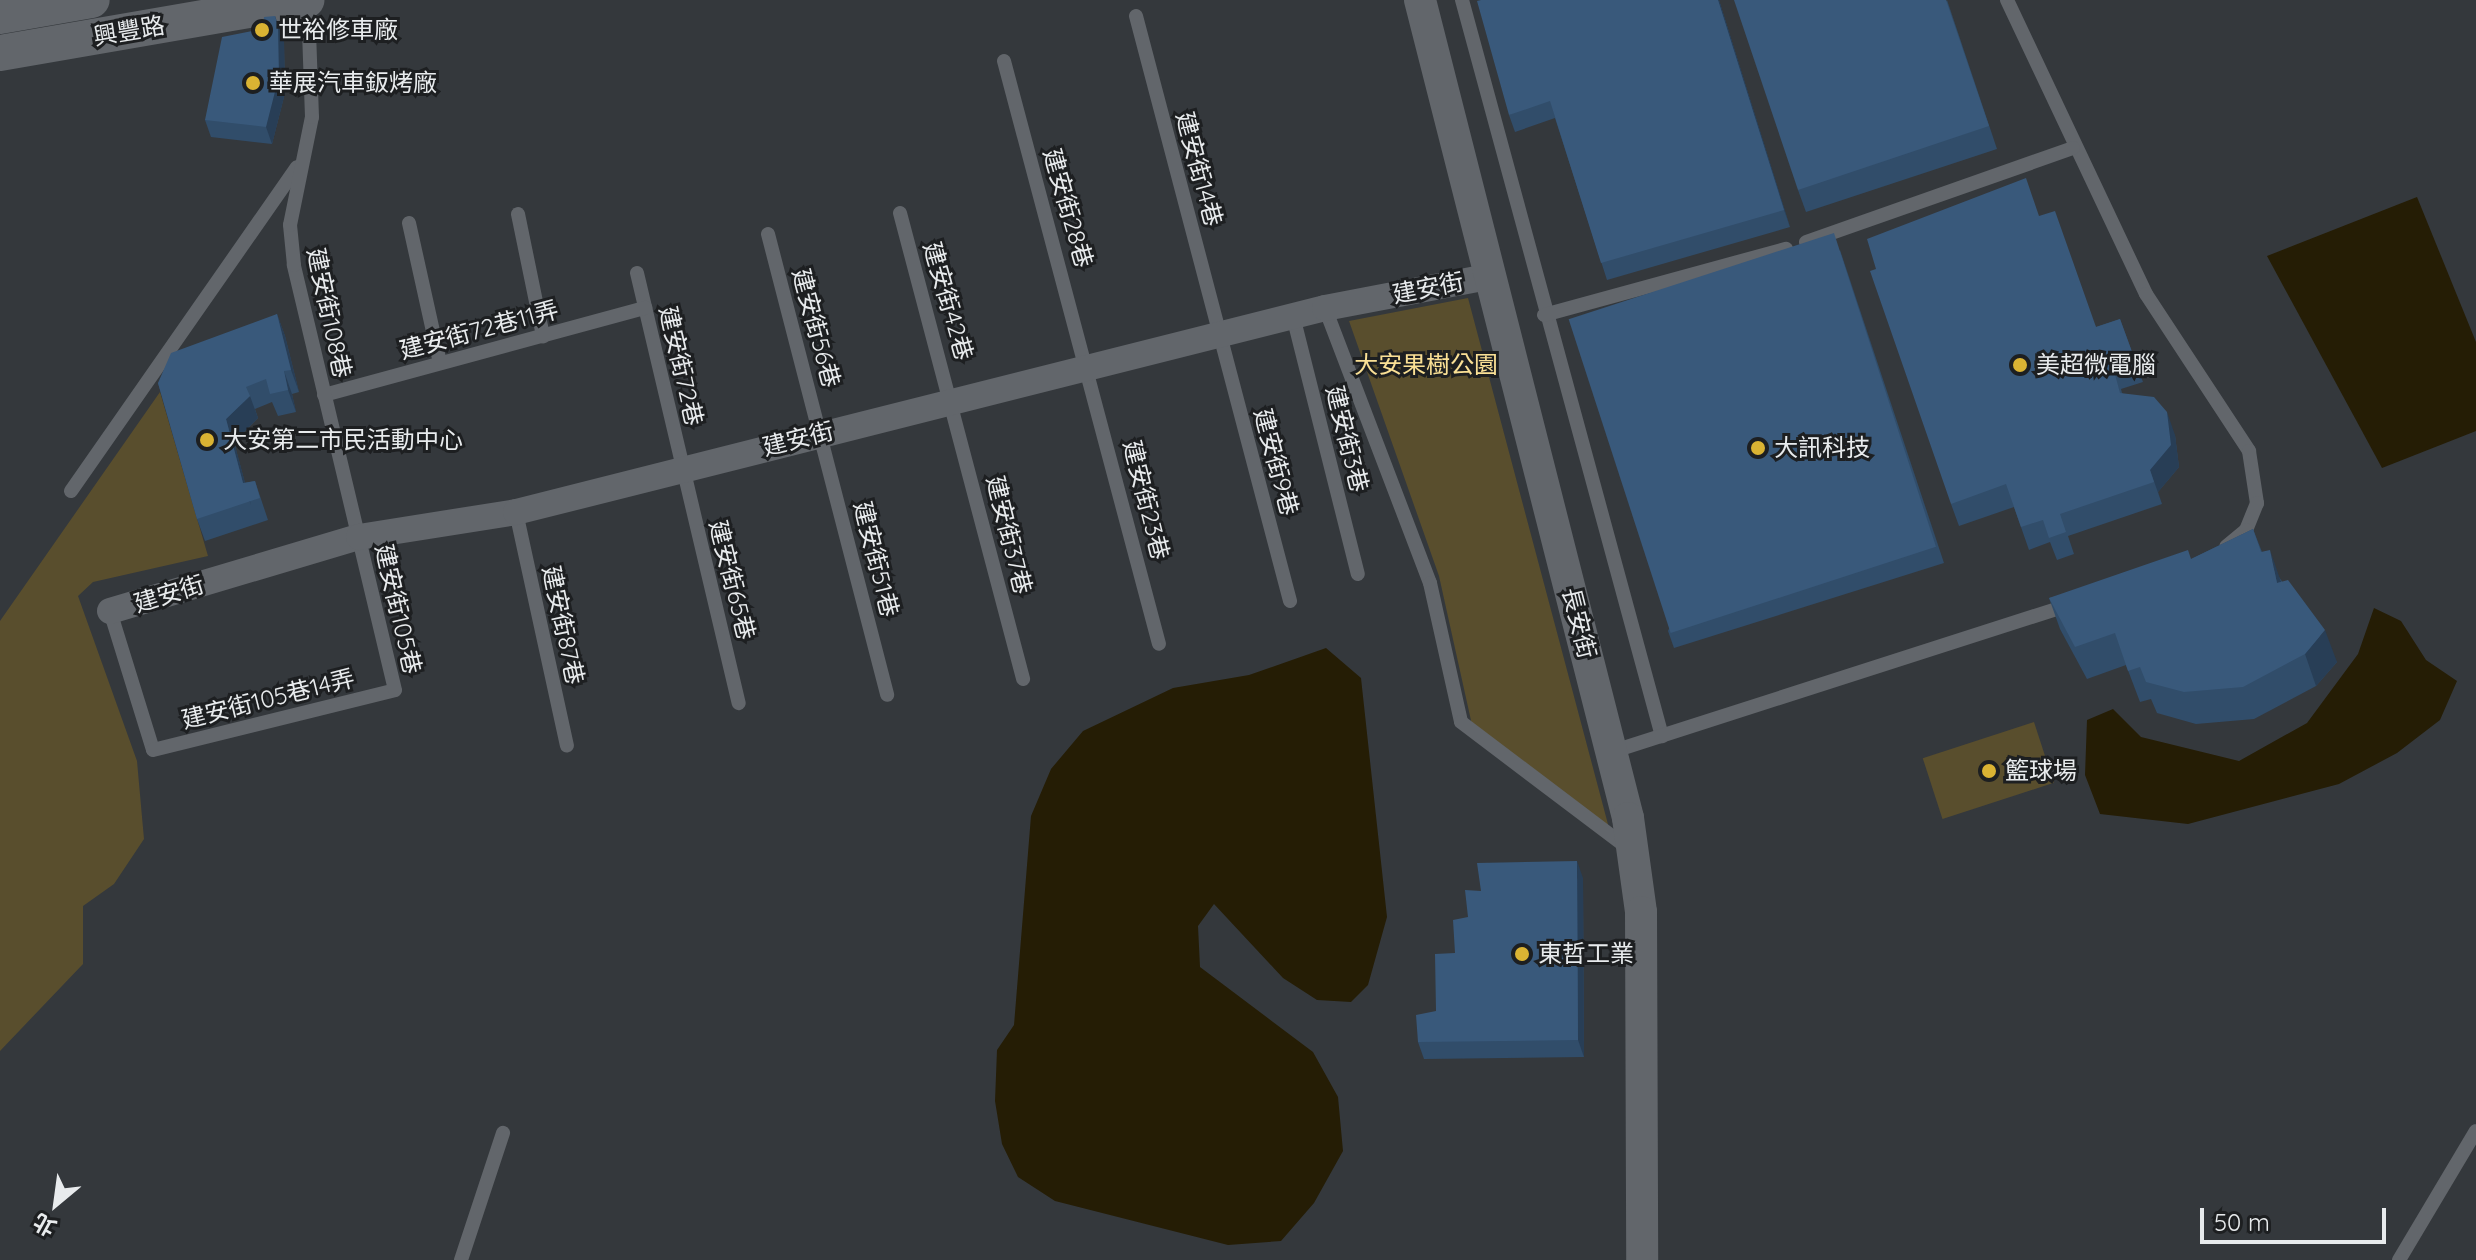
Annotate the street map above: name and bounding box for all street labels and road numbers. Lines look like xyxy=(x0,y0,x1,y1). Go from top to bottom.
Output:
street label: 興豐路 xyxy=(91,11,167,51)
street label: 建安街14巷 xyxy=(1170,109,1228,229)
street label: 建安街28巷 xyxy=(1037,145,1099,271)
street label: 建安街42巷 xyxy=(917,238,979,364)
street label: 建安街108巷 xyxy=(301,245,357,381)
street label: 建安街56巷 xyxy=(786,265,846,391)
street label: 建安街 xyxy=(1390,267,1466,309)
street label: 建安街72巷11弄 xyxy=(396,295,562,365)
street label: 建安街72巷 xyxy=(653,304,709,428)
street label: 建安街3巷 xyxy=(1320,383,1374,495)
street label: 建安街9巷 xyxy=(1248,405,1304,519)
street label: 建安街 xyxy=(760,416,836,462)
street label: 建安街23巷 xyxy=(1117,437,1175,563)
street label: 建安街37巷 xyxy=(980,473,1038,597)
street label: 建安街51巷 xyxy=(848,498,904,620)
street label: 建安街65巷 xyxy=(703,517,761,643)
street label: 建安街105巷 xyxy=(369,541,427,677)
street label: 建安街87巷 xyxy=(536,563,590,687)
street label: 建安街 xyxy=(130,570,208,618)
street label: 長安街 xyxy=(1556,585,1602,661)
street label: 建安街105巷14弄 xyxy=(178,664,358,734)

